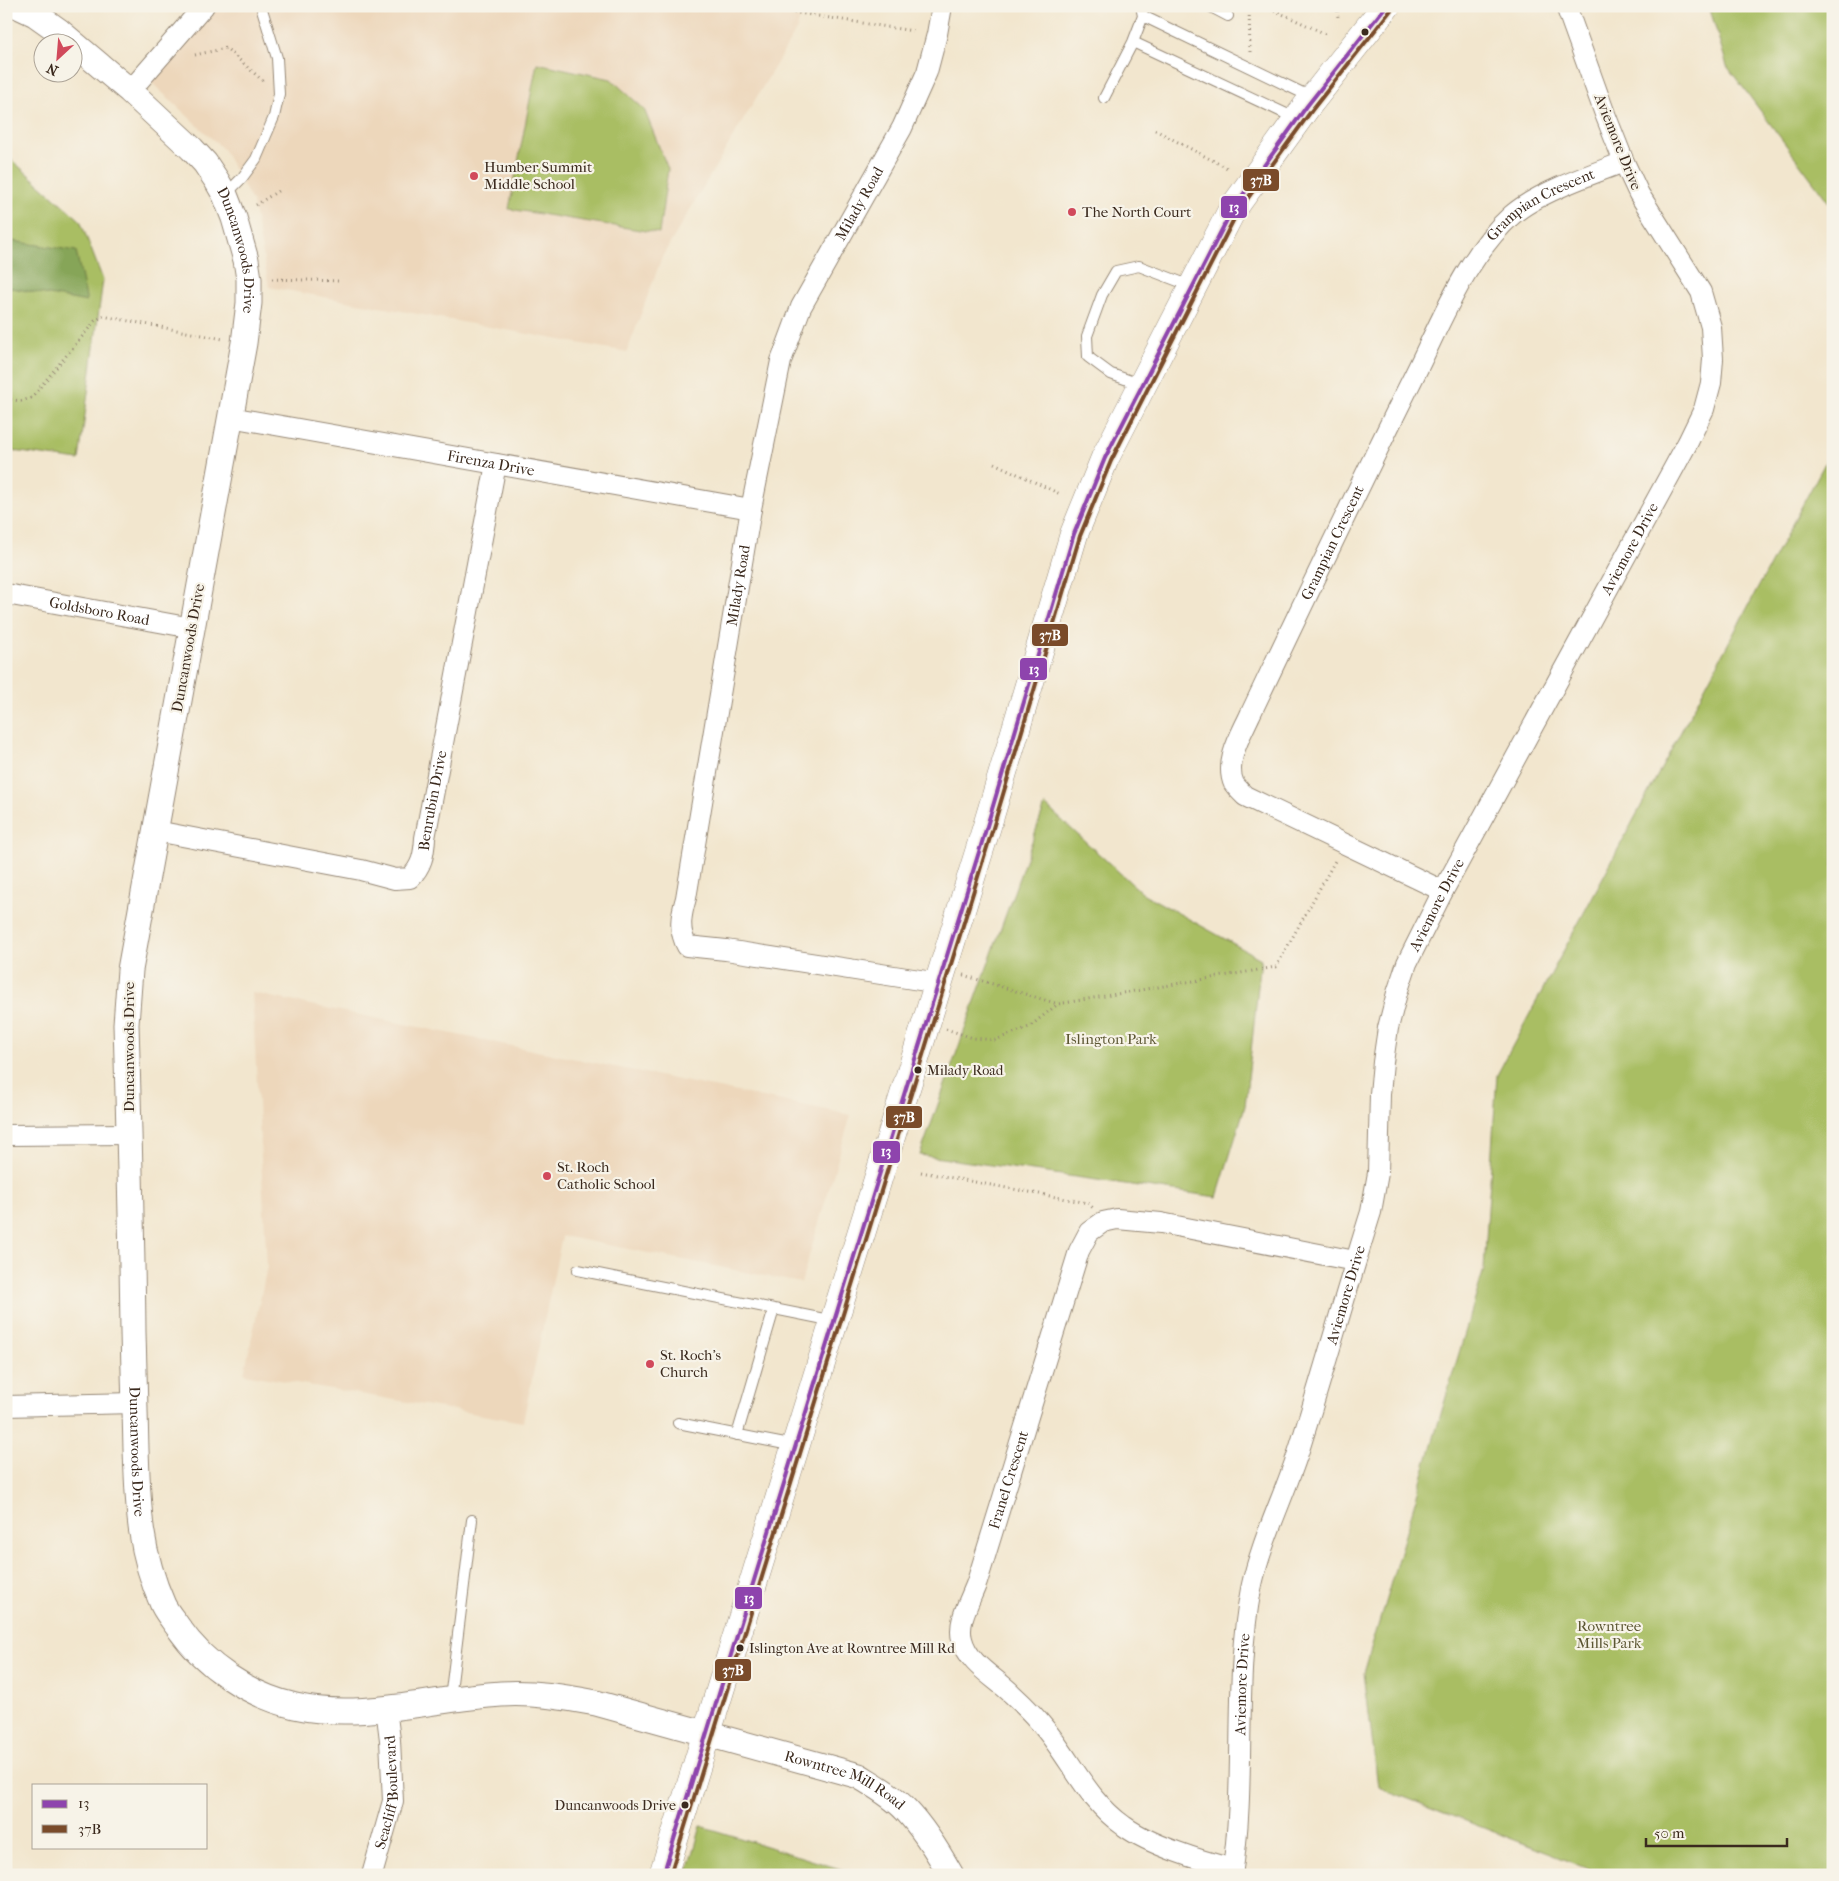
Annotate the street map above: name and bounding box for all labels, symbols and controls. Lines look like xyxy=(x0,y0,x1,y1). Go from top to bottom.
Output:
unlabelled marker xyxy=(1360,27,1370,37)
north arrow xyxy=(32,32,82,82)
text: N xyxy=(44,59,61,79)
street label: Aviemore Drive xyxy=(1590,90,1646,193)
place label: Humber Summit Middle School xyxy=(484,158,593,193)
street label: Milady Road xyxy=(831,163,888,244)
street label: Grampian Crescent xyxy=(1483,165,1598,245)
line badge: 37B xyxy=(1242,168,1280,192)
marker: Humber Summit Middle School xyxy=(468,170,480,182)
text: 37B xyxy=(1250,172,1272,189)
street label: Duncanwoods Drive xyxy=(213,184,258,315)
line badge: 13 xyxy=(1220,195,1248,219)
text: 13 xyxy=(1229,199,1240,216)
place label: The North Court xyxy=(1082,203,1192,221)
marker: The North Court xyxy=(1066,206,1078,218)
street label: Firenza Drive xyxy=(446,447,537,480)
street label: Grampian Crescent xyxy=(1297,482,1368,603)
street label: Aviemore Drive xyxy=(1597,499,1662,599)
street label: Milady Road xyxy=(723,543,754,627)
street label: Duncanwoods Drive xyxy=(168,582,208,714)
street label: Goldsboro Road xyxy=(48,593,152,629)
line badge: 37B xyxy=(1031,623,1069,647)
text: 37B xyxy=(1039,627,1061,644)
line badge: 13 xyxy=(1019,657,1048,681)
text: 13 xyxy=(1029,661,1040,678)
street label: Benrubin Drive xyxy=(415,748,451,852)
street label: Aviemore Drive xyxy=(1405,855,1468,955)
street label: Duncanwoods Drive xyxy=(120,981,138,1112)
park label: Islington Park xyxy=(1065,1030,1157,1048)
place label: Milady Road xyxy=(927,1062,1004,1079)
marker: Milady Road xyxy=(913,1065,923,1075)
line badge: 37B xyxy=(885,1105,923,1129)
text: 37B xyxy=(893,1109,915,1126)
line badge: 13 xyxy=(872,1140,901,1164)
text: 13 xyxy=(881,1143,892,1160)
place label: St. Roch Catholic School xyxy=(557,1158,655,1193)
marker: St. Roch Catholic School xyxy=(541,1170,553,1182)
street label: Aviemore Drive xyxy=(1322,1243,1369,1348)
place label: St. Roch's Church xyxy=(660,1346,721,1381)
marker: St. Roch's Church xyxy=(644,1358,656,1370)
street label: Duncanwoods Drive xyxy=(125,1386,149,1518)
street label: Franel Crescent xyxy=(985,1428,1032,1531)
line badge: 13 xyxy=(734,1586,763,1610)
text: 13 xyxy=(744,1590,755,1607)
park label: Rowntree Mills Park xyxy=(1576,1617,1642,1652)
street label: Aviemore Drive xyxy=(1231,1632,1254,1737)
place label: Islington Ave at Rowntree Mill Rd xyxy=(749,1640,955,1657)
marker: Islington Ave at Rowntree Mill Rd xyxy=(735,1643,745,1653)
line badge: 37B xyxy=(714,1658,752,1682)
text: 37B xyxy=(722,1662,744,1679)
street label: Seacliff Boulevard xyxy=(371,1734,402,1851)
street label: Rowntree Mill Road xyxy=(782,1747,909,1814)
legend xyxy=(32,1784,208,1848)
text: 13 xyxy=(78,1794,90,1812)
place label: Duncanwoods Drive xyxy=(555,1797,676,1814)
marker: Duncanwoods Drive xyxy=(680,1800,690,1810)
scale bar xyxy=(1646,1816,1788,1848)
text: 37B xyxy=(78,1820,101,1838)
text: 50 m xyxy=(1654,1824,1685,1842)

